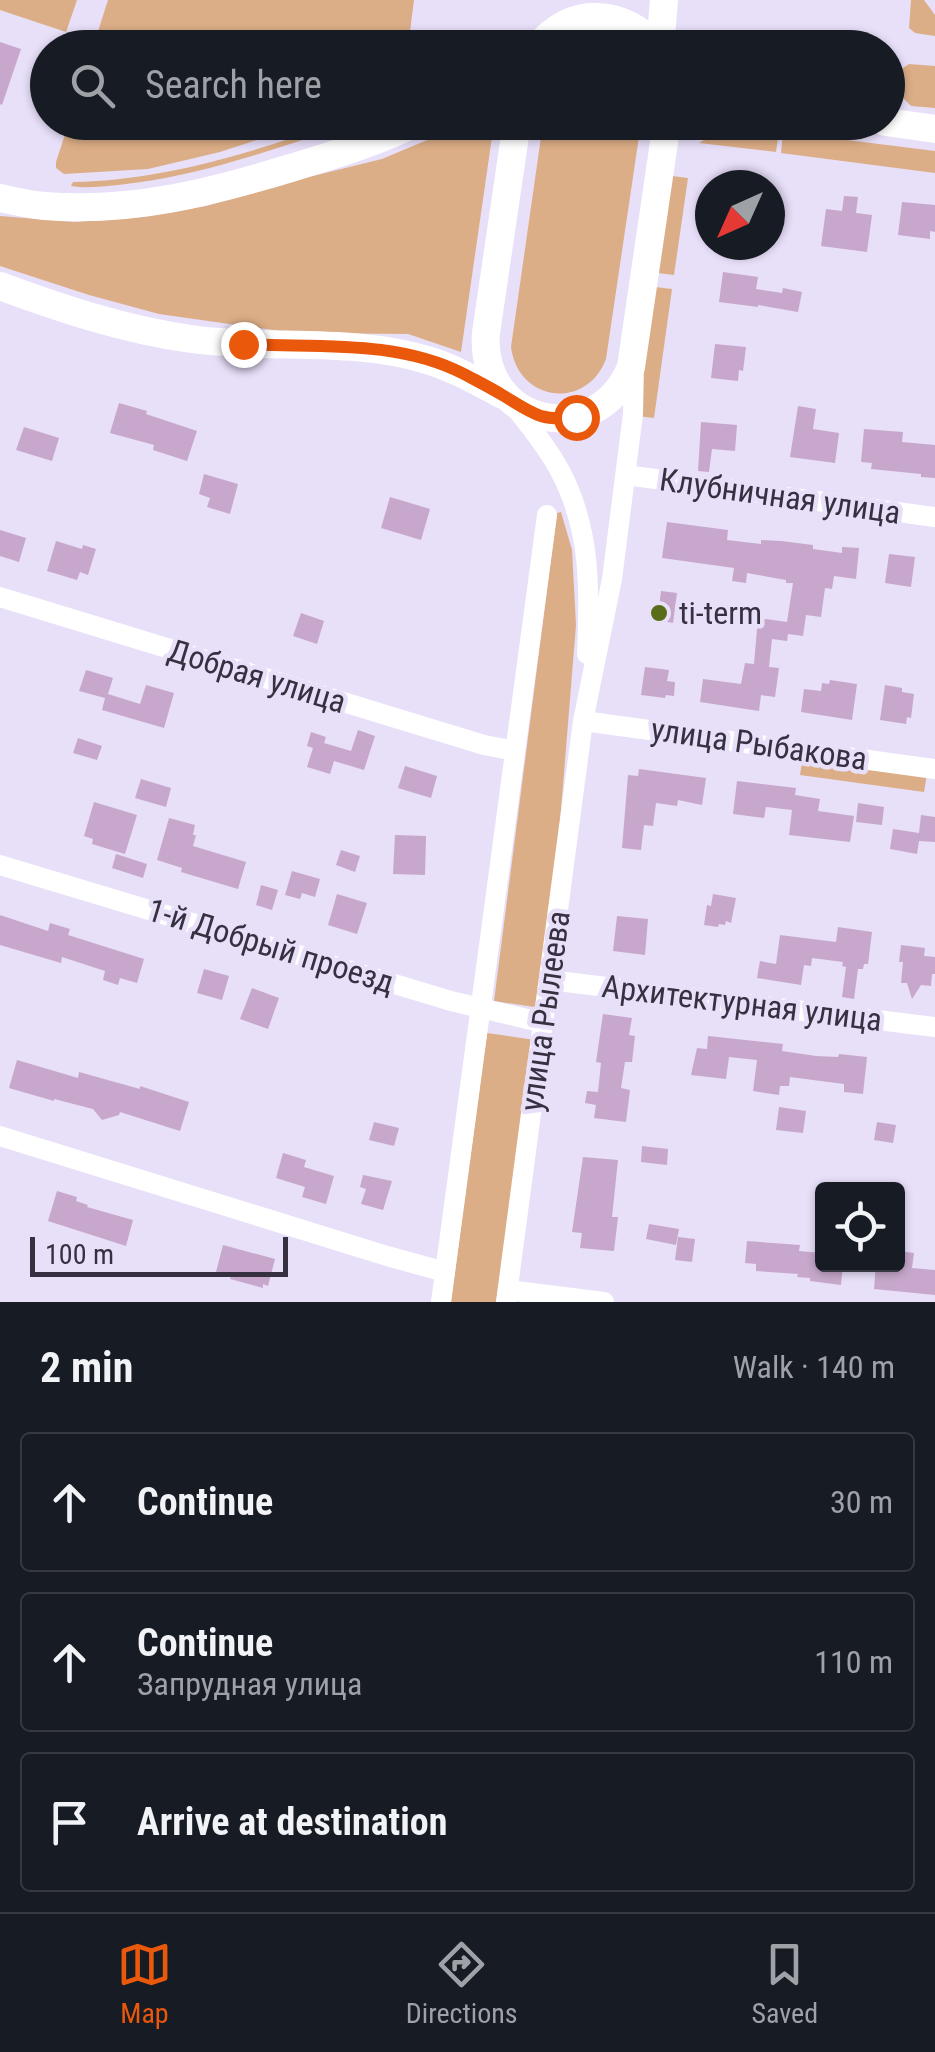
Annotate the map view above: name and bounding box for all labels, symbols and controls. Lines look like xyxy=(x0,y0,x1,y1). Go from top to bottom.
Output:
search box xyxy=(30,30,905,140)
icon: search xyxy=(65,58,120,113)
text: Search here xyxy=(145,63,322,107)
north arrow xyxy=(695,170,785,260)
route end xyxy=(221,322,267,368)
route start xyxy=(554,395,600,441)
street label: Клубничная улица xyxy=(657,460,903,532)
place label: ti-term xyxy=(679,594,762,632)
marker: ti-term xyxy=(648,602,670,624)
street label: Добрая улица xyxy=(164,631,350,721)
street label: улица Рыбакова xyxy=(649,710,869,778)
street label: 1-й Добрый проезд xyxy=(143,890,399,1002)
street label: улица Рылеева xyxy=(512,908,578,1114)
street label: Архитектурная улица xyxy=(600,967,884,1039)
map controls xyxy=(815,1182,905,1272)
button: locate xyxy=(815,1182,905,1272)
scale bar xyxy=(30,1232,288,1276)
text: 100 m xyxy=(45,1238,114,1271)
text: 2 min xyxy=(40,1343,133,1392)
text: Walk · 140 m xyxy=(733,1348,895,1386)
icon: ahead xyxy=(42,1475,97,1530)
text: Continue xyxy=(137,1480,273,1524)
text: 30 m xyxy=(830,1483,893,1521)
text: Continue xyxy=(137,1621,273,1665)
icon: ahead xyxy=(42,1635,97,1690)
text: 110 m xyxy=(814,1643,893,1681)
text: Запрудная улица xyxy=(137,1665,362,1703)
icon: arrive xyxy=(42,1795,97,1850)
text: Arrive at destination xyxy=(137,1800,447,1844)
tab: Map xyxy=(117,1937,172,2030)
tab: Directions xyxy=(406,1937,518,2030)
tab: Saved xyxy=(751,1937,818,2030)

